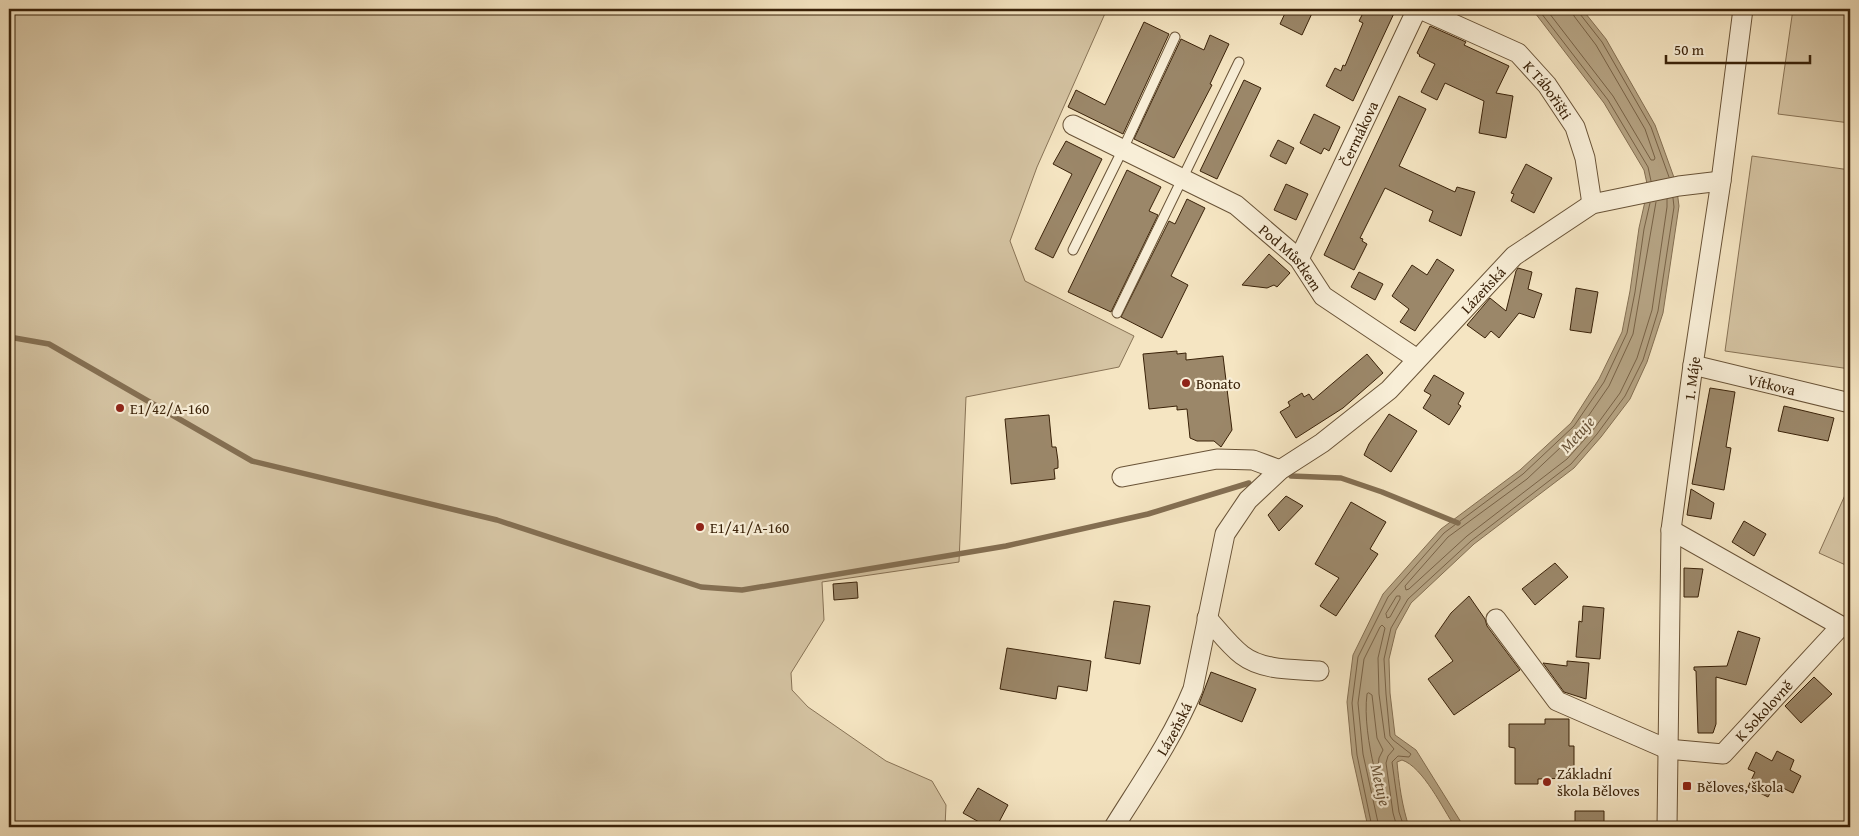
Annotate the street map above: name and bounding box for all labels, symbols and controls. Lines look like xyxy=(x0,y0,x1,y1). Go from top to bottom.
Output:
scale bar xyxy=(1666,32,1810,64)
text: 50 m xyxy=(1674,39,1705,60)
street label: K Tábořišti xyxy=(1519,56,1577,123)
street label: Čermákova xyxy=(1334,97,1383,169)
street label: Pod Můstkem xyxy=(1255,219,1328,296)
street label: Lázeňská xyxy=(1455,262,1510,318)
street label: 1. Máje xyxy=(1678,355,1705,402)
street label: Vítkova xyxy=(1746,368,1798,400)
place label: Bonato xyxy=(1196,373,1241,394)
marker: Bonato xyxy=(1180,377,1192,389)
place label: E1/42/A-160 xyxy=(130,398,209,419)
marker: E1/42/A-160 xyxy=(114,402,126,414)
water label: Metuje xyxy=(1554,410,1600,458)
place label: E1/41/A-160 xyxy=(710,517,789,538)
marker: E1/41/A-160 xyxy=(694,521,706,533)
street label: K Sokolovně xyxy=(1730,675,1797,746)
street label: Lázeňská xyxy=(1151,699,1196,759)
water label: Metuje xyxy=(1365,762,1398,809)
place label: Základní škola Běloves xyxy=(1557,763,1640,801)
marker: Základní škola Běloves xyxy=(1541,776,1553,788)
place label: Běloves, škola xyxy=(1697,776,1783,797)
marker: Běloves, škola xyxy=(1681,780,1693,792)

